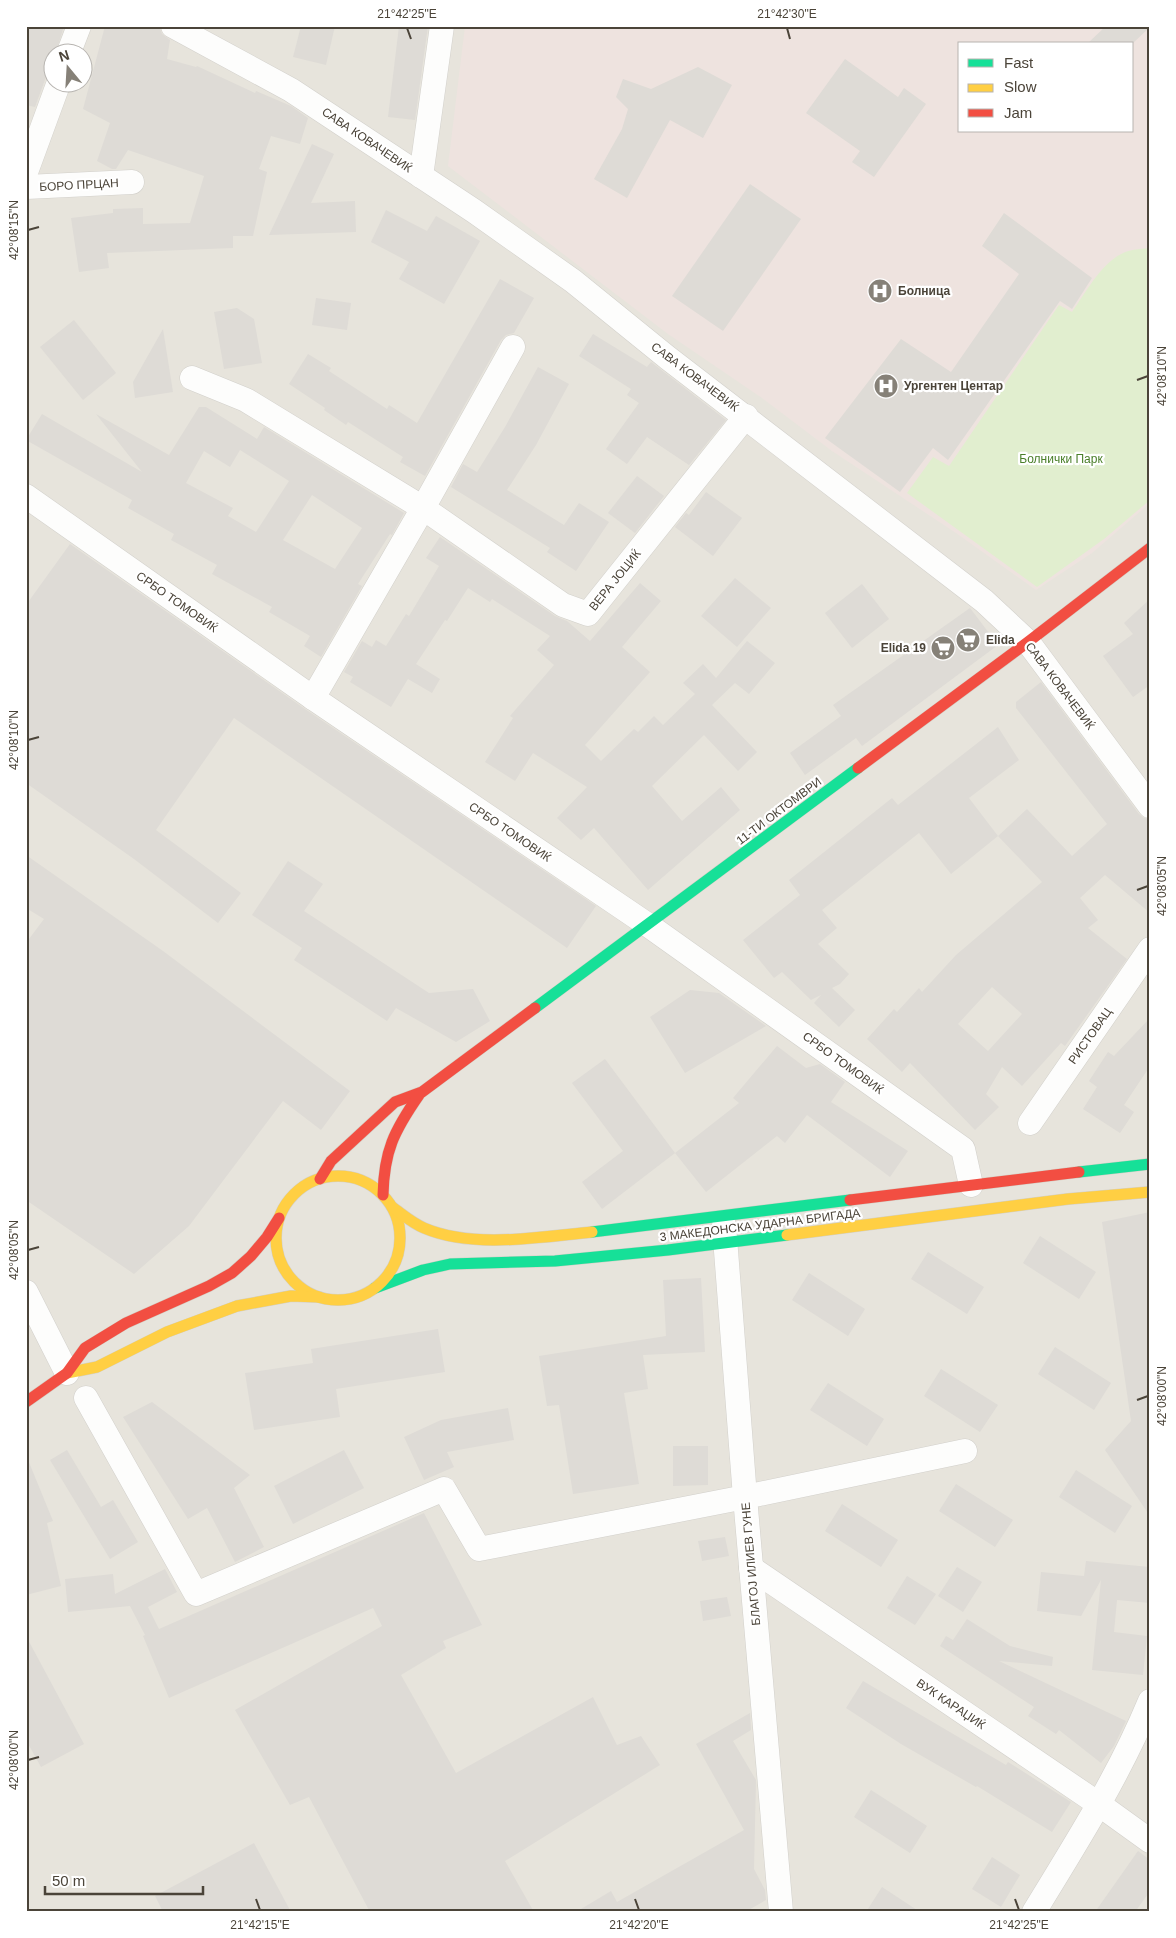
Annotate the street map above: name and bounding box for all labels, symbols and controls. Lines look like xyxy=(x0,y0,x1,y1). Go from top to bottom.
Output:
text: 21°42'25"E xyxy=(377,7,437,21)
text: 21°42'30"E xyxy=(757,7,817,21)
north arrow xyxy=(42,42,92,92)
legend xyxy=(958,42,1134,132)
text: N xyxy=(57,46,71,65)
text: Fast xyxy=(1004,54,1034,71)
text: Slow xyxy=(1004,78,1037,95)
street label: САВА КОВАЧЕВИЌ xyxy=(319,104,415,175)
text: Jam xyxy=(1004,104,1032,121)
street label: БОРО ПРЦАН xyxy=(39,176,119,194)
text: 42°08'15"N xyxy=(7,200,21,260)
hospital icon: Болница xyxy=(867,278,893,304)
place label: Болница xyxy=(898,284,950,298)
street label: САВА КОВАЧЕВИЌ xyxy=(649,339,742,414)
text: 42°08'10"N xyxy=(1155,346,1169,406)
hospital icon: Ургентен Центар xyxy=(873,373,899,399)
place label: Ургентен Центар xyxy=(904,379,1003,393)
park label: Болнички Парк xyxy=(1019,452,1103,466)
street label: ВЕРА ЈОЦИЌ xyxy=(585,546,644,613)
street label: СРБО ТОМОВИЌ xyxy=(134,568,221,635)
supermarket icon: Elida xyxy=(955,627,981,653)
place label: Elida xyxy=(986,633,1015,647)
supermarket icon: Elida 19 xyxy=(930,635,956,661)
street label: САВА КОВАЧЕВИЌ xyxy=(1023,639,1098,732)
place label: Elida 19 xyxy=(881,641,926,655)
text: 42°08'10"N xyxy=(7,710,21,770)
street label: 11-ТИ ОКТОМВРИ xyxy=(734,774,824,848)
street label: СРБО ТОМОВИЌ xyxy=(466,798,554,865)
text: 42°08'05"N xyxy=(1155,856,1169,916)
street label: РИСТОВАЦ xyxy=(1065,1005,1115,1067)
street label: СРБО ТОМОВИЌ xyxy=(800,1028,887,1097)
street label: 3 МАКЕДОНСКА УДАРНА БРИГАДА xyxy=(659,1206,861,1244)
text: 42°08'05"N xyxy=(7,1220,21,1280)
text: 42°08'00"N xyxy=(1155,1366,1169,1426)
street label: БЛАГОЈ ИЛИЕВ ГУНЕ xyxy=(739,1502,763,1626)
street label: ВУК КАРАЏИЌ xyxy=(914,1675,989,1732)
text: 42°08'00"N xyxy=(7,1730,21,1790)
scale bar xyxy=(45,1863,202,1895)
text: 50 m xyxy=(52,1872,85,1889)
text: 21°42'15"E xyxy=(230,1918,290,1932)
text: 21°42'20"E xyxy=(609,1918,669,1932)
text: 21°42'25"E xyxy=(989,1918,1049,1932)

